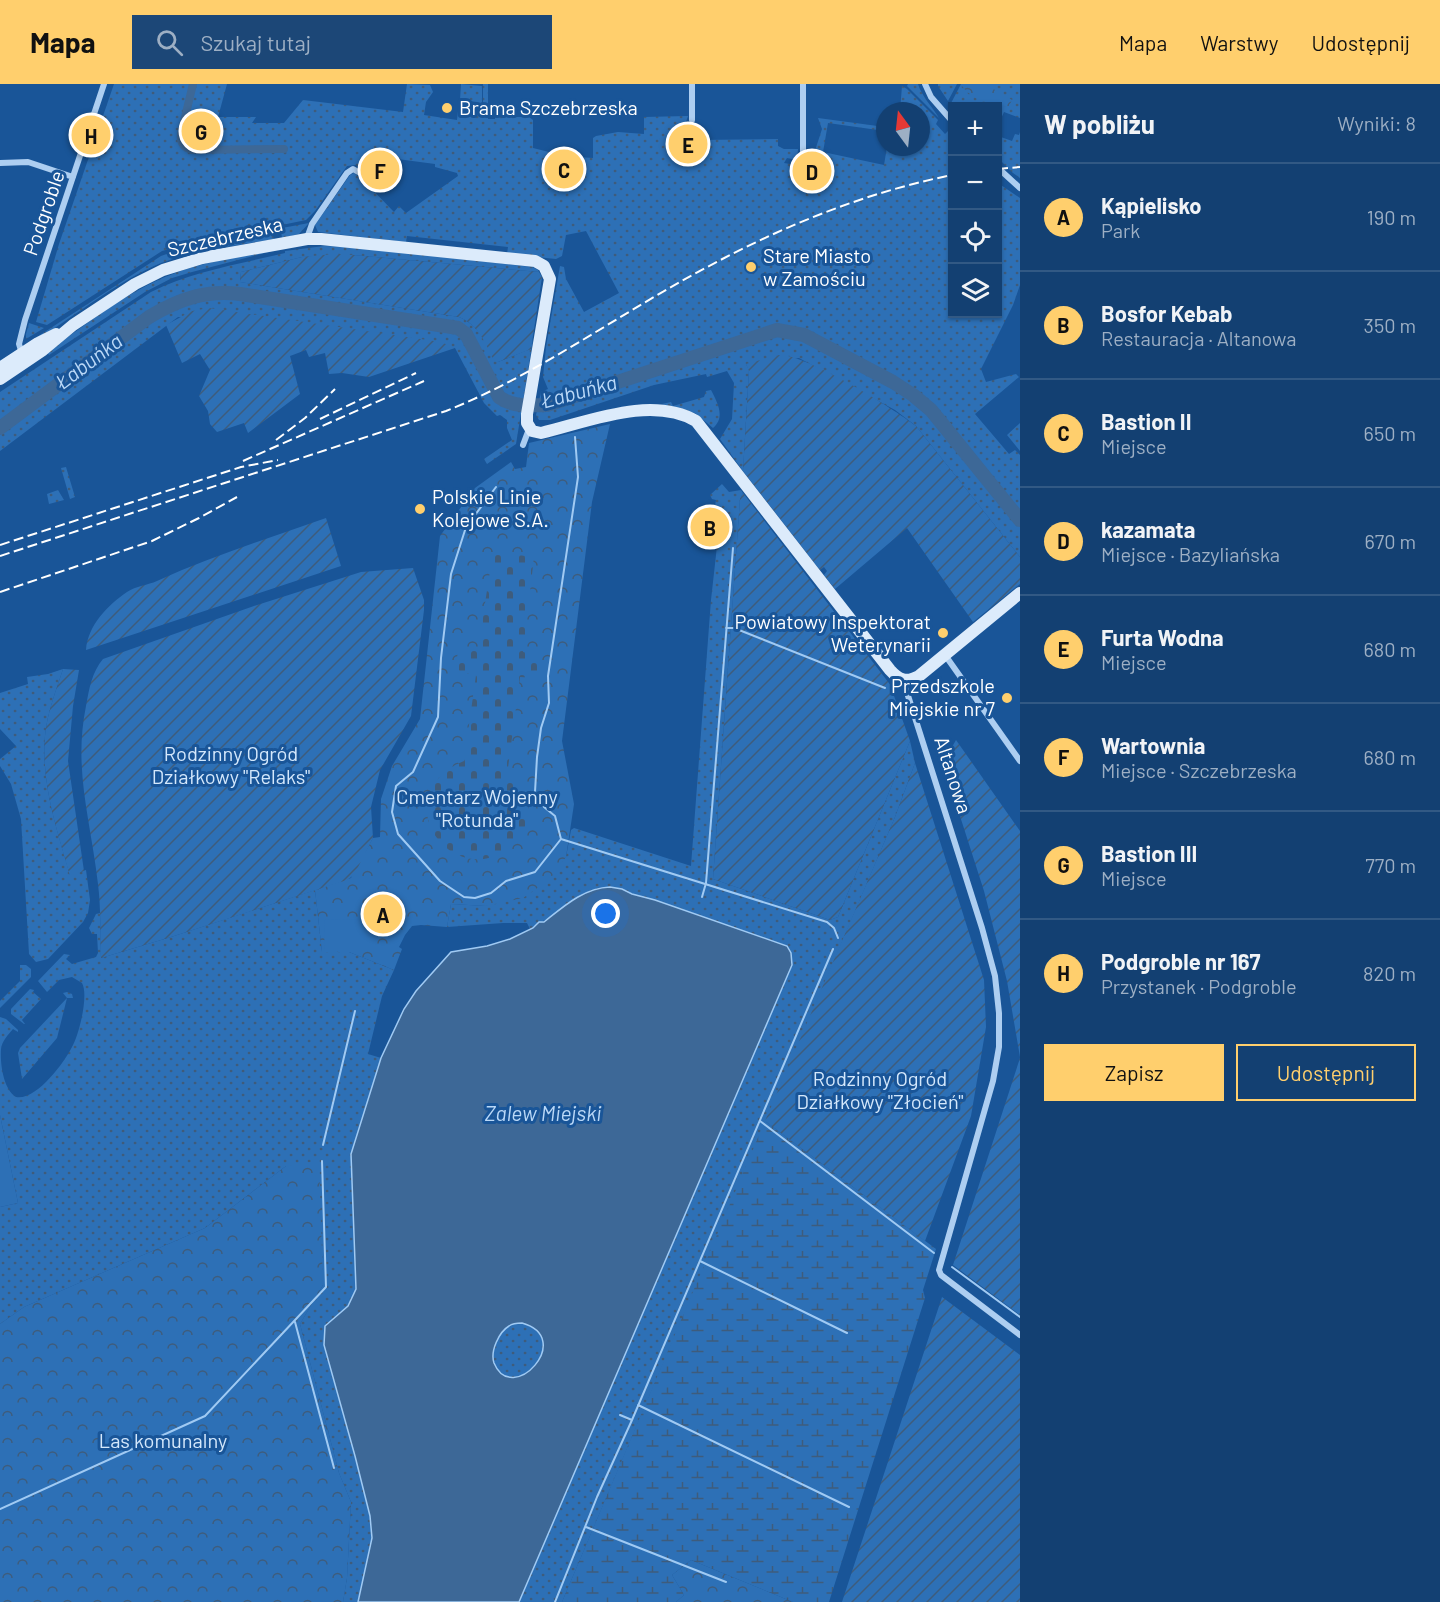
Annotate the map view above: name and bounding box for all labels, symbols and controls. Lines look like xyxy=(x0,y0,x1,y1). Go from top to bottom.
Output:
search box xyxy=(132,15,552,69)
text: Mapa xyxy=(30,25,96,59)
icon: search xyxy=(153,26,186,59)
text: Szukaj tutaj xyxy=(201,29,311,55)
text: Mapa xyxy=(1119,30,1167,55)
text: Warstwy xyxy=(1200,30,1278,55)
text: Udostępnij xyxy=(1311,30,1410,55)
place label: Brama Szczebrzeska xyxy=(459,95,638,119)
marker: Brama Szczebrzeska xyxy=(440,101,454,115)
north arrow xyxy=(876,102,930,156)
map controls xyxy=(948,102,1002,318)
button: + xyxy=(948,102,1002,156)
pin: G xyxy=(182,108,220,154)
text: W pobliżu xyxy=(1044,108,1155,139)
text: Wyniki: 8 xyxy=(1337,111,1416,135)
pin: H xyxy=(72,112,110,158)
pin: E xyxy=(668,122,708,166)
pin: C xyxy=(544,146,584,191)
pin: F xyxy=(360,148,400,193)
pin: D xyxy=(792,148,832,194)
button: − xyxy=(948,156,1002,210)
street label: Podgroble xyxy=(17,167,69,258)
text: Kąpielisko xyxy=(1101,192,1202,218)
text: A xyxy=(1057,205,1070,229)
text: 190 m xyxy=(1367,205,1416,229)
button: locate xyxy=(948,210,1002,264)
street label: Szczebrzeska xyxy=(165,211,285,261)
text: Park xyxy=(1101,218,1140,242)
place label: Stare Miasto w Zamościu xyxy=(763,243,871,290)
marker: Stare Miasto w Zamościu xyxy=(744,260,758,274)
button: layers xyxy=(948,264,1002,318)
text: Bosfor Kebab xyxy=(1101,300,1232,326)
text: B xyxy=(1057,313,1070,337)
text: 350 m xyxy=(1364,313,1416,337)
text: Restauracja · Altanowa xyxy=(1101,326,1296,350)
water label: Łabuńka xyxy=(49,328,127,395)
water label: Łabuńka xyxy=(537,368,619,413)
text: Bastion II xyxy=(1101,408,1191,434)
text: C xyxy=(1057,421,1070,445)
text: 650 m xyxy=(1364,421,1416,445)
text: Miejsce xyxy=(1101,434,1167,458)
place label: Polskie Linie Kolejowe S.A. xyxy=(432,484,549,531)
marker: Polskie Linie Kolejowe S.A. xyxy=(413,502,427,516)
pin: B xyxy=(690,504,730,550)
text: kazamata xyxy=(1101,516,1195,542)
text: D xyxy=(1057,529,1070,553)
text: 670 m xyxy=(1364,529,1416,553)
text: Miejsce · Bazyliańska xyxy=(1101,542,1280,566)
place label: Powiatowy Inspektorat Weterynarii xyxy=(735,609,931,656)
text: Furta Wodna xyxy=(1101,624,1224,650)
marker: Powiatowy Inspektorat Weterynarii xyxy=(936,626,950,640)
text: E xyxy=(1058,637,1069,661)
text: 680 m xyxy=(1363,637,1416,661)
text: Miejsce xyxy=(1101,650,1167,674)
place label: Przedszkole Miejskie nr 7 xyxy=(889,673,996,720)
marker: Przedszkole Miejskie nr 7 xyxy=(1000,691,1014,705)
text: Wartownia xyxy=(1101,732,1205,758)
street label: Altanowa xyxy=(930,733,978,816)
park label: Rodzinny Ogród Działkowy "Relaks" xyxy=(152,741,310,788)
text: F xyxy=(1058,745,1069,769)
text: 680 m xyxy=(1363,745,1416,769)
text: Miejsce · Szczebrzeska xyxy=(1101,758,1297,782)
park label: Cmentarz Wojenny "Rotunda" xyxy=(396,784,558,831)
text: Bastion III xyxy=(1101,840,1197,866)
text: G xyxy=(1057,853,1070,877)
text: 770 m xyxy=(1365,853,1416,877)
text: Miejsce xyxy=(1101,866,1167,890)
pin: A xyxy=(364,892,403,936)
your location xyxy=(591,899,620,928)
text: Podgroble nr 167 xyxy=(1101,948,1260,974)
text: H xyxy=(1057,961,1070,985)
text: 820 m xyxy=(1363,961,1416,985)
text: Przystanek · Podgroble xyxy=(1101,974,1297,998)
button: Zapisz xyxy=(1044,1044,1224,1101)
button: Udostępnij xyxy=(1236,1044,1416,1101)
park label: Rodzinny Ogród Działkowy "Złocień" xyxy=(797,1066,963,1113)
water label: Zalew Miejski xyxy=(484,1100,602,1125)
park label: Las komunalny xyxy=(99,1428,227,1452)

